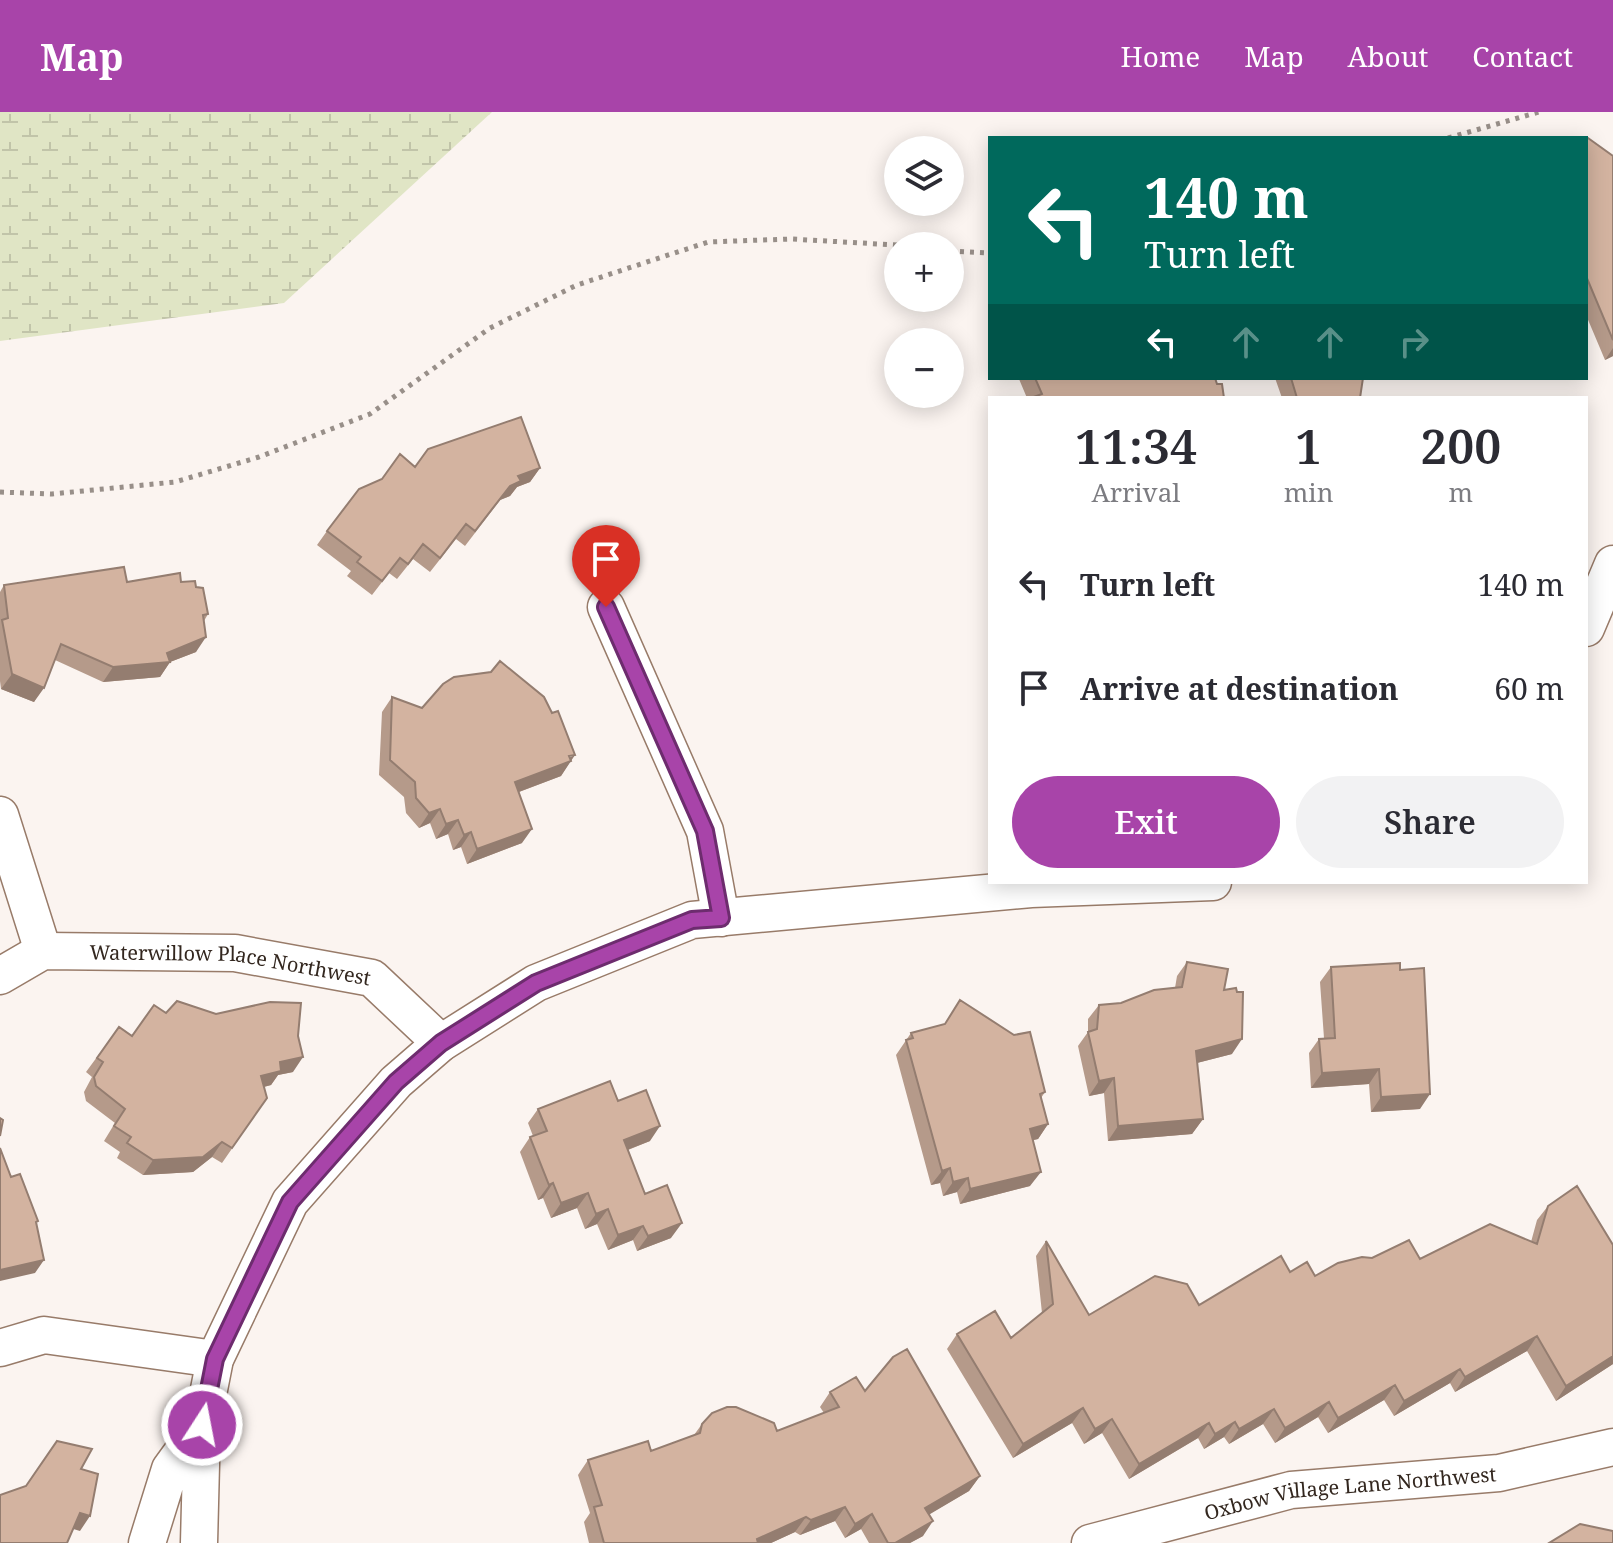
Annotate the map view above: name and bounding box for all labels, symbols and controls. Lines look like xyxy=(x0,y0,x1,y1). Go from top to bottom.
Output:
text: Map xyxy=(40,30,124,82)
text: Home xyxy=(1121,37,1200,75)
text: Map xyxy=(1244,37,1304,75)
text: About xyxy=(1348,37,1428,75)
text: Contact xyxy=(1472,37,1573,75)
map controls xyxy=(884,136,964,408)
button: layers xyxy=(884,136,964,216)
text: 140 m xyxy=(1144,158,1309,234)
icon: left xyxy=(1012,168,1116,272)
text: Turn left xyxy=(1144,230,1295,279)
button: + xyxy=(884,232,964,312)
icon: left xyxy=(1140,320,1184,364)
icon: ahead xyxy=(1224,320,1268,364)
icon: ahead xyxy=(1308,320,1352,364)
icon: right xyxy=(1392,320,1436,364)
button: − xyxy=(884,328,964,408)
text: 11:34 xyxy=(1075,413,1197,478)
text: 1 xyxy=(1295,413,1322,478)
text: 200 xyxy=(1420,413,1501,478)
text: Arrival xyxy=(1091,474,1180,510)
text: min xyxy=(1284,474,1333,510)
text: m xyxy=(1448,474,1473,510)
pin xyxy=(572,525,640,607)
icon: arrive xyxy=(584,537,628,581)
icon: left xyxy=(1012,562,1056,606)
text: Turn left xyxy=(1080,564,1215,605)
text: 140 m xyxy=(1478,564,1564,605)
icon: arrive xyxy=(1012,666,1056,710)
text: Arrive at destination xyxy=(1080,668,1399,709)
text: 60 m xyxy=(1494,668,1564,709)
button: Exit xyxy=(1012,776,1280,868)
button: Share xyxy=(1296,776,1564,868)
street label: Waterwillow Place Northwest xyxy=(89,938,373,991)
position arrow xyxy=(160,1383,244,1467)
street label: Oxbow Village Lane Northwest xyxy=(1201,1460,1497,1526)

